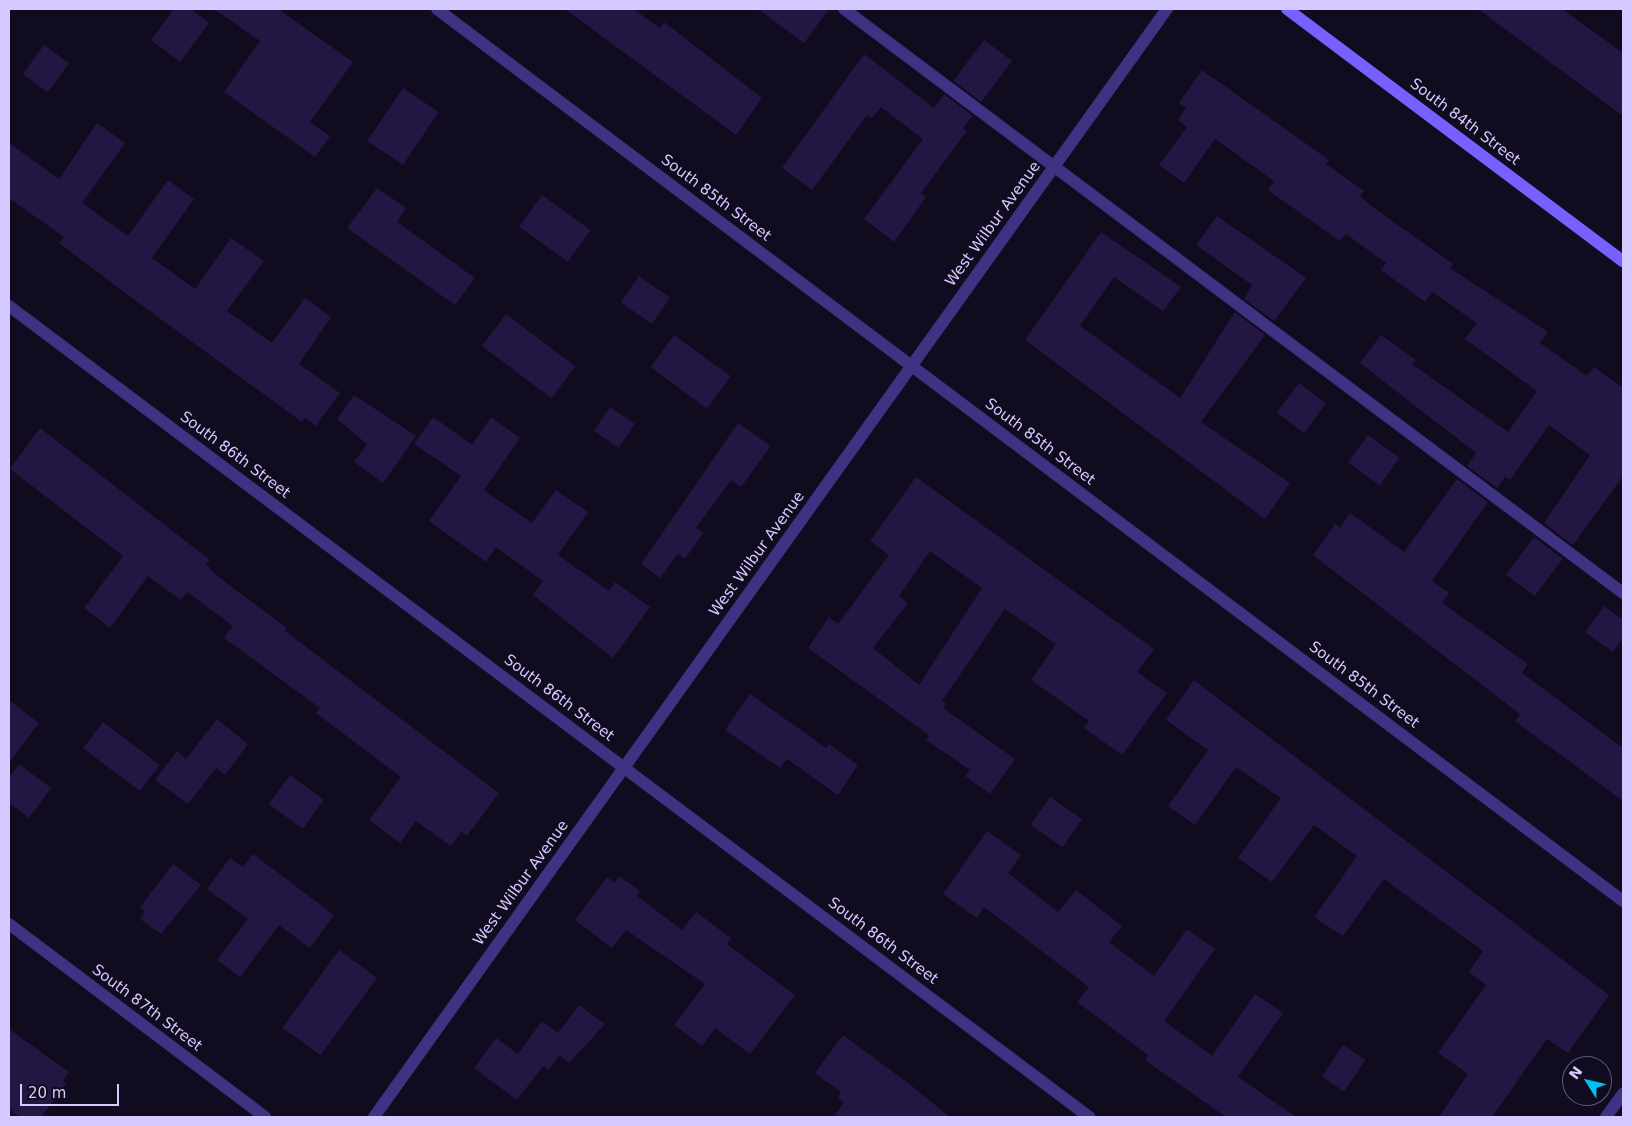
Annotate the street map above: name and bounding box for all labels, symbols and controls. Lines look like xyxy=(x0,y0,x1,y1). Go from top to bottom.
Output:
street label: South 84th Street xyxy=(1406,75,1524,169)
street label: South 85th Street xyxy=(657,151,775,245)
street label: West Wilbur Avenue xyxy=(942,158,1044,290)
street label: South 85th Street xyxy=(981,395,1099,489)
street label: South 86th Street xyxy=(176,408,294,502)
street label: West Wilbur Avenue xyxy=(706,488,808,620)
street label: South 85th Street xyxy=(1305,638,1423,732)
street label: South 86th Street xyxy=(500,651,618,745)
street label: West Wilbur Avenue xyxy=(470,817,572,949)
street label: South 86th Street xyxy=(824,894,942,988)
street label: South 87th Street xyxy=(88,961,206,1055)
north arrow xyxy=(1562,1056,1612,1106)
text: N xyxy=(1566,1063,1586,1082)
scale bar xyxy=(22,1074,121,1106)
text: 20 m xyxy=(28,1084,66,1102)

